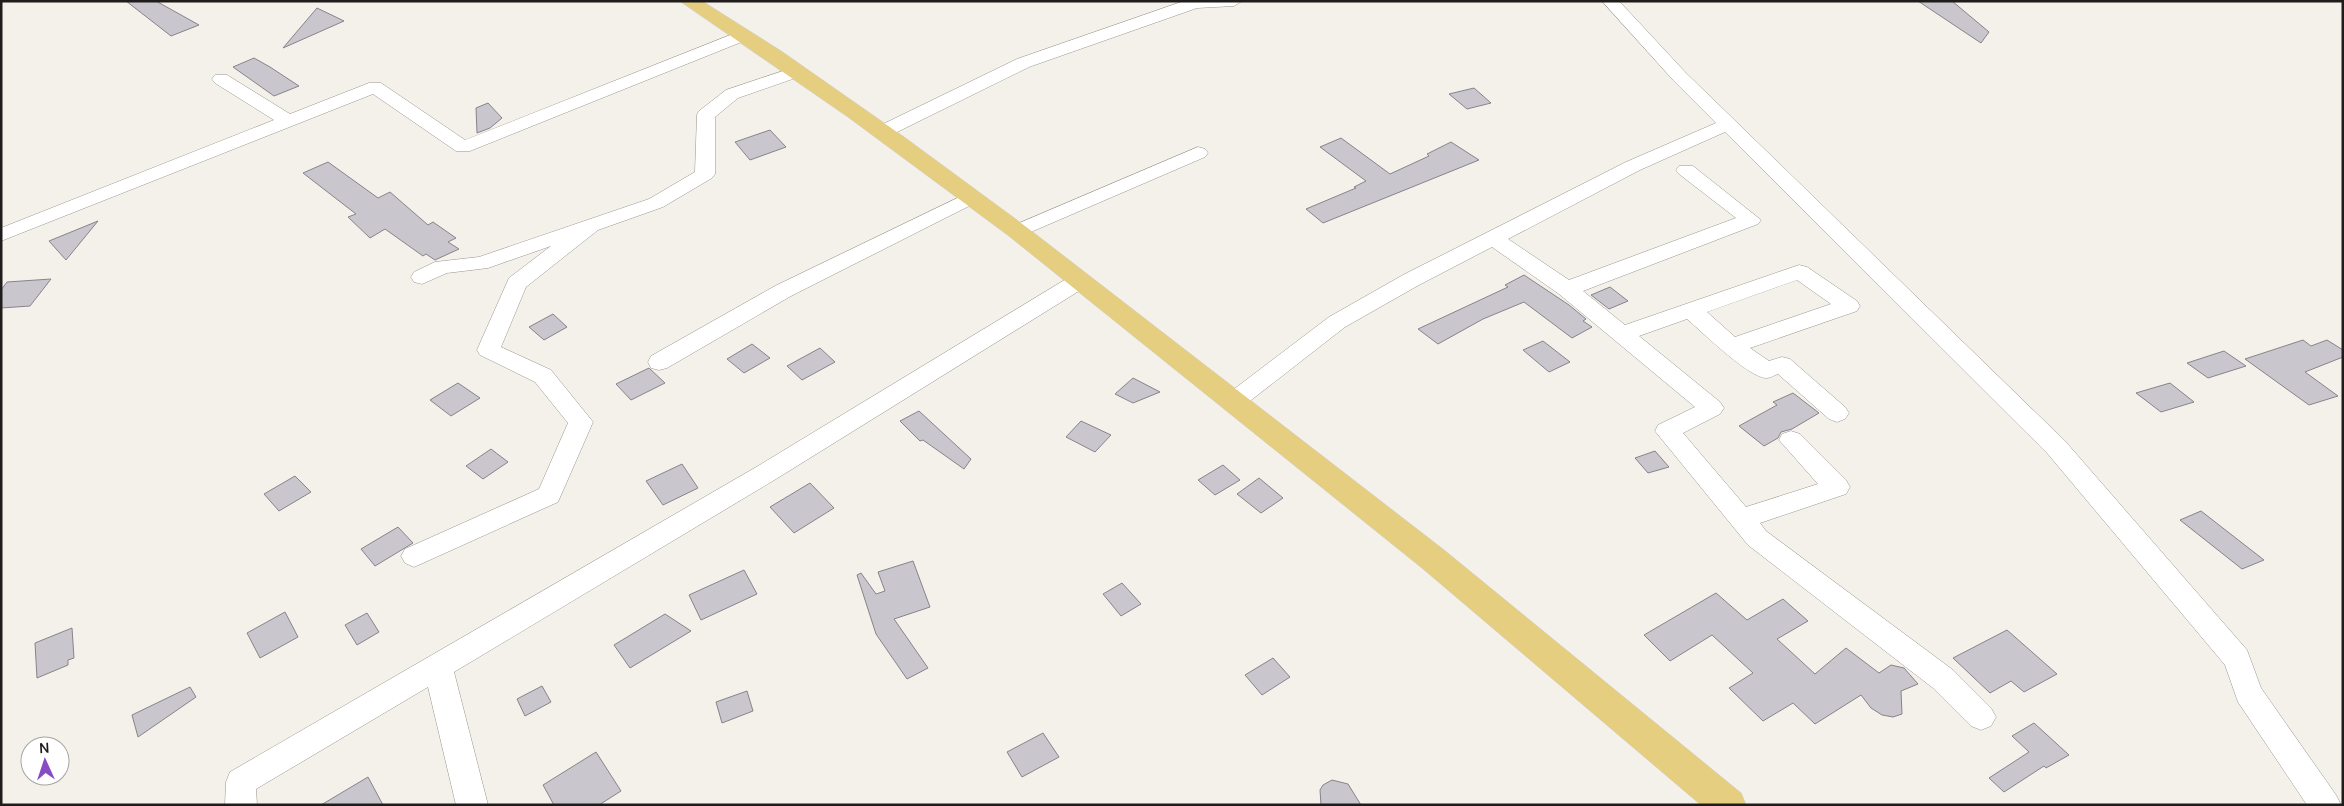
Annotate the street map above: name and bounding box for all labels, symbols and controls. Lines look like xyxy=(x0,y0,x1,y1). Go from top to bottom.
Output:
north arrow xyxy=(20,736,70,786)
text: N xyxy=(39,738,50,757)

